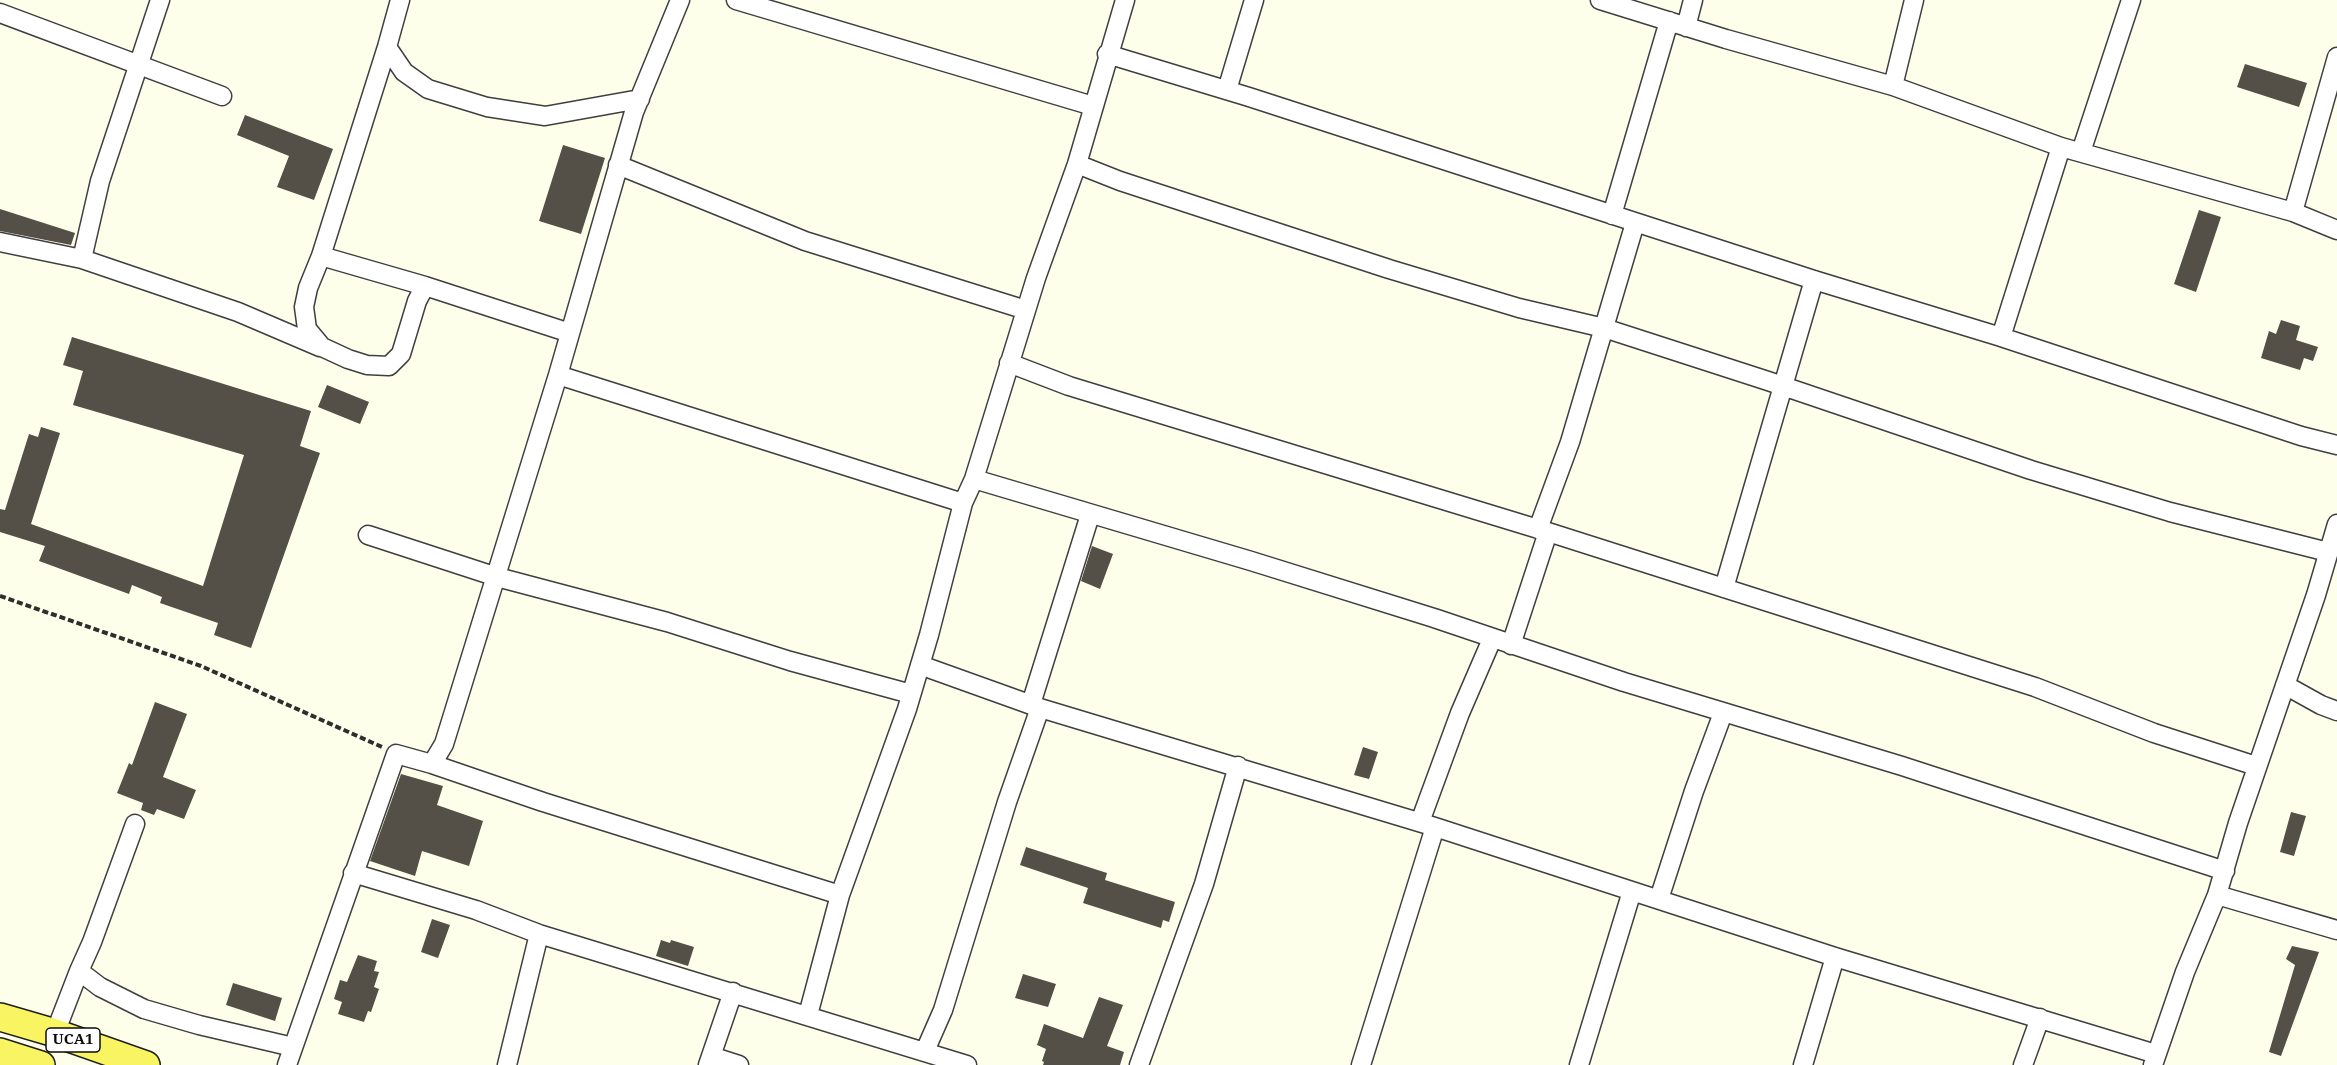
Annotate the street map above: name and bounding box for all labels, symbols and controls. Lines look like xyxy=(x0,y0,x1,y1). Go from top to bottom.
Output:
road number: UCA1 xyxy=(46,1028,100,1052)

